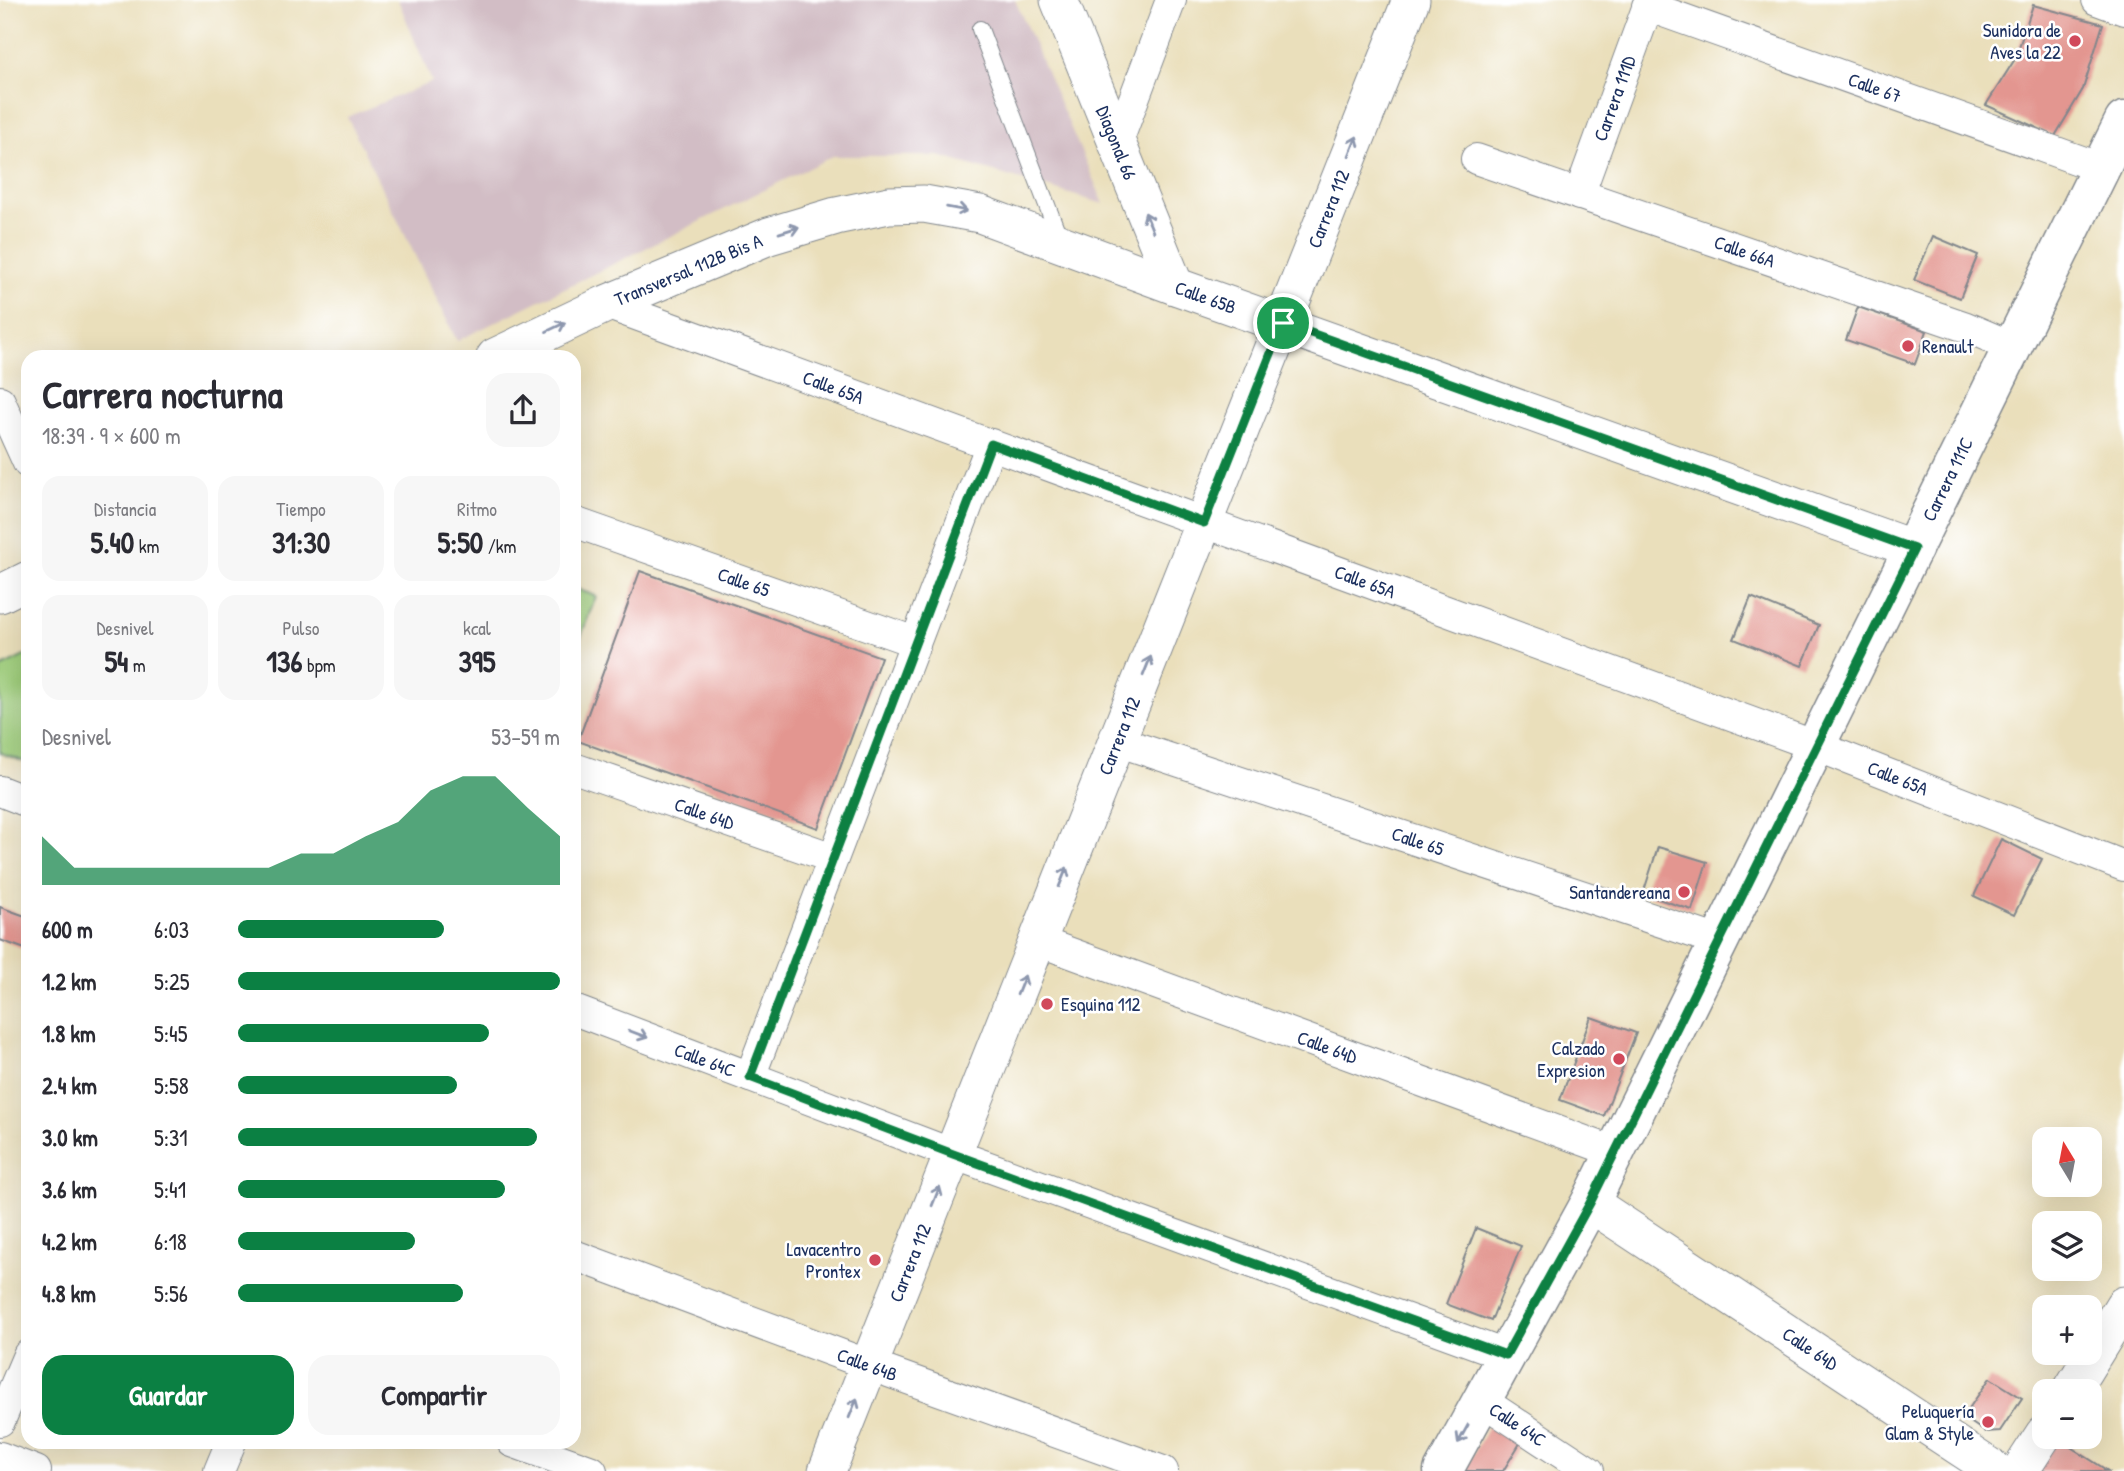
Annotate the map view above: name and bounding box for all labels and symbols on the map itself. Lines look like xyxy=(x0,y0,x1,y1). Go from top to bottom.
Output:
place label: Sunidora de Aves la 22 xyxy=(1983,17,2061,65)
marker: Sunidora de Aves la 22 xyxy=(2067,33,2083,49)
street label: Carrera 111D xyxy=(1587,52,1642,144)
street label: Calle 67 xyxy=(1845,66,1905,109)
street label: Diagonal 66 xyxy=(1090,102,1144,184)
one-way arrow xyxy=(1348,136,1361,157)
street label: Carrera 112 xyxy=(1301,166,1355,252)
one-way arrow xyxy=(945,203,968,217)
one-way arrow xyxy=(1142,212,1155,234)
one-way arrow xyxy=(777,223,799,236)
street label: Transversal 112B Bis A xyxy=(610,227,766,312)
street label: Calle 66A xyxy=(1711,229,1778,274)
street label: Calle 65B xyxy=(1172,274,1240,320)
pin xyxy=(1253,293,1313,353)
one-way arrow xyxy=(545,320,566,334)
place label: Renault xyxy=(1922,333,1974,359)
marker: Renault xyxy=(1900,338,1916,354)
street label: Calle 65A xyxy=(799,364,867,410)
street label: Carrera 111C xyxy=(1916,433,1979,525)
street label: Calle 65A xyxy=(1331,558,1399,604)
street label: Calle 65 xyxy=(714,561,773,603)
one-way arrow xyxy=(1141,655,1154,677)
street label: Carrera 112 xyxy=(1092,693,1146,779)
street label: Calle 65A xyxy=(1864,754,1932,801)
street label: Calle 64D xyxy=(671,791,738,836)
street label: Calle 65 xyxy=(1388,820,1447,862)
one-way arrow xyxy=(1058,867,1071,889)
place label: Santandereana xyxy=(1569,879,1671,905)
marker: Santandereana xyxy=(1676,884,1692,900)
one-way arrow xyxy=(1015,974,1028,996)
place label: Esquina 112 xyxy=(1061,991,1141,1017)
marker: Esquina 112 xyxy=(1039,996,1055,1012)
street label: Calle 64D xyxy=(1294,1024,1361,1070)
one-way arrow xyxy=(626,1029,648,1041)
place label: Calzado Expresion xyxy=(1537,1035,1605,1083)
street label: Calle 64C xyxy=(671,1036,739,1083)
marker: Calzado Expresion xyxy=(1611,1051,1627,1067)
north arrow xyxy=(2032,1127,2102,1197)
one-way arrow xyxy=(931,1186,944,1207)
street label: Carrera 112 xyxy=(882,1220,937,1306)
place label: Lavacentro Prontex xyxy=(786,1236,861,1284)
marker: Lavacentro Prontex xyxy=(867,1252,883,1268)
street label: Calle 64D xyxy=(1777,1321,1843,1376)
street label: Calle 64B xyxy=(834,1341,901,1387)
street label: Calle 64C xyxy=(1484,1396,1551,1452)
one-way arrow xyxy=(847,1397,860,1419)
place label: Peluquería Glam & Style xyxy=(1885,1398,1975,1446)
marker: Peluquería Glam & Style xyxy=(1980,1414,1996,1430)
one-way arrow xyxy=(1456,1424,1470,1444)

